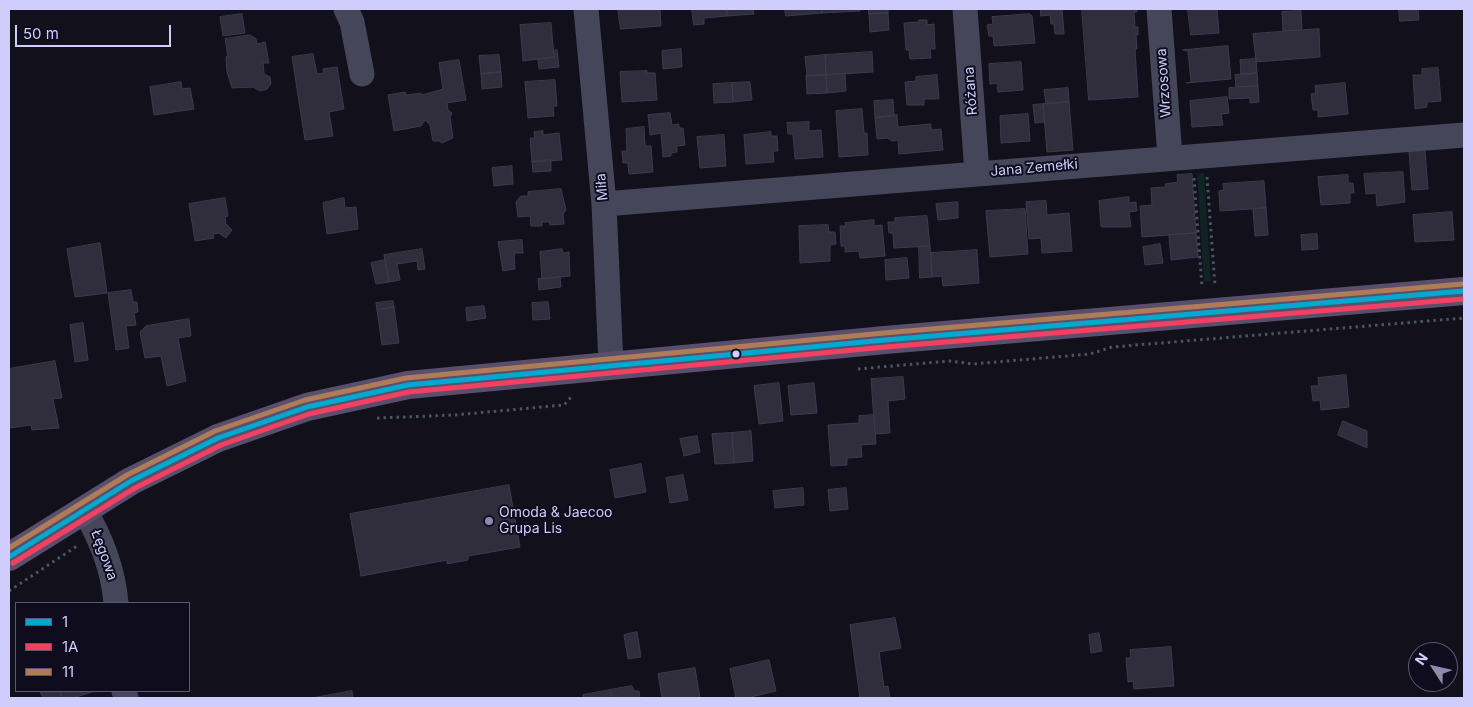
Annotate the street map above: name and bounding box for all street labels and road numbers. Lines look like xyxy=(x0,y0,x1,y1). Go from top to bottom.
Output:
street label: Wrzosowa xyxy=(1153,48,1175,118)
street label: Różana xyxy=(961,66,981,116)
street label: Jana Zemełki xyxy=(990,156,1078,180)
street label: Miła xyxy=(592,173,612,201)
street label: Łęgowa xyxy=(87,527,121,583)

